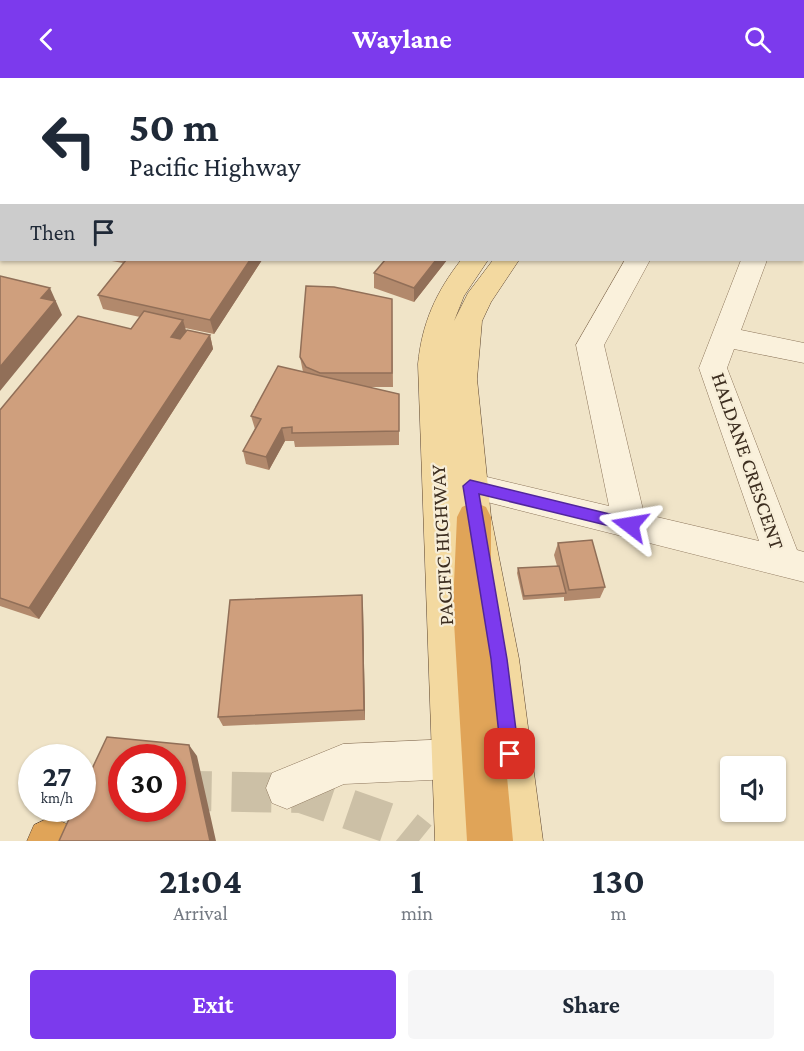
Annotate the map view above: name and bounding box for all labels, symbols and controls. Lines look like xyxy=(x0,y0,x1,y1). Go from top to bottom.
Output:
icon: back xyxy=(30,23,63,56)
icon: search xyxy=(741,23,774,56)
text: Waylane xyxy=(352,24,452,54)
icon: left xyxy=(30,102,108,180)
text: 50 m xyxy=(129,103,219,150)
text: Pacific Highway xyxy=(129,152,300,182)
icon: arrive xyxy=(87,216,120,249)
text: Then xyxy=(30,220,75,245)
street label: HALDANE CRESCENT xyxy=(706,369,790,553)
street label: PACIFIC HIGHWAY xyxy=(426,463,458,626)
position arrow xyxy=(598,493,662,557)
pin xyxy=(484,728,535,779)
icon: arrive xyxy=(493,737,526,770)
speed limit sign: 30 xyxy=(108,744,186,822)
map controls xyxy=(720,756,786,822)
button: sound xyxy=(720,756,786,822)
text: 27 xyxy=(42,759,72,792)
text: km/h xyxy=(41,790,73,806)
text: 21:04 xyxy=(159,861,242,901)
text: 1 xyxy=(410,861,424,901)
text: 130 xyxy=(592,861,645,901)
text: Arrival xyxy=(173,902,228,924)
text: min xyxy=(401,902,433,924)
text: m xyxy=(611,902,627,924)
button: Exit xyxy=(30,970,396,1039)
button: Share xyxy=(408,970,774,1039)

